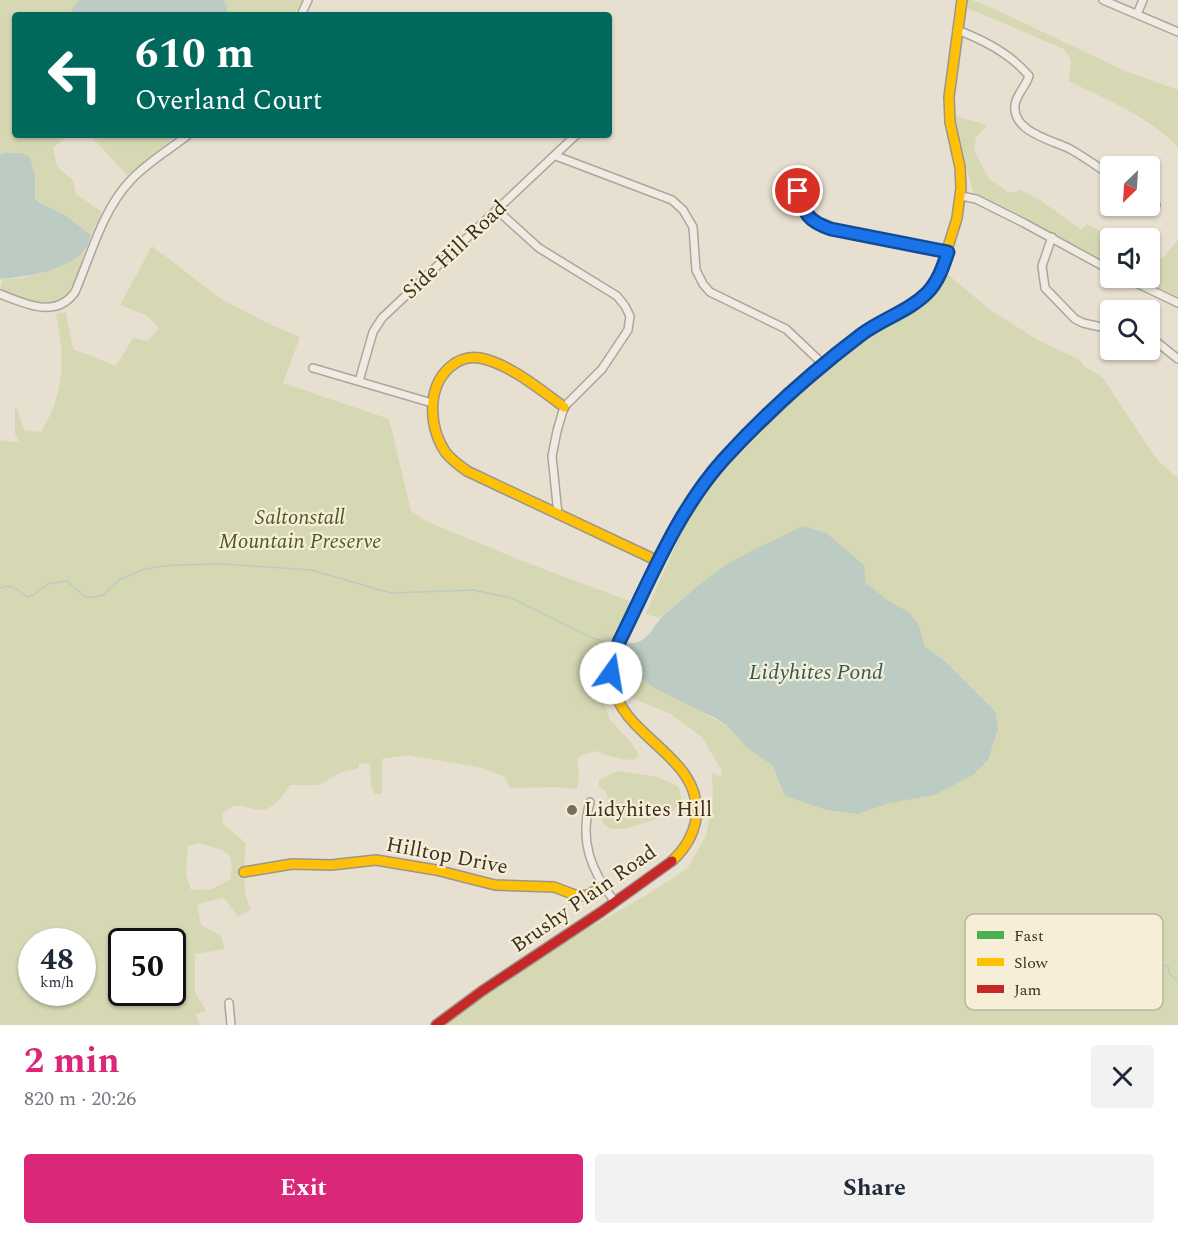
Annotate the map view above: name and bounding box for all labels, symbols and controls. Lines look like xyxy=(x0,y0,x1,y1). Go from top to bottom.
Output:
text: 610 m xyxy=(135,23,254,86)
icon: left xyxy=(36,36,114,114)
text: Overland Court xyxy=(135,80,322,122)
north arrow xyxy=(1100,156,1160,216)
map controls xyxy=(1100,156,1160,360)
pin xyxy=(772,165,823,216)
icon: arrive xyxy=(781,174,814,207)
street label: Side Hill Road xyxy=(395,193,515,307)
button: sound xyxy=(1100,228,1160,288)
button: search xyxy=(1100,300,1160,360)
park label: Saltonstall Mountain Preserve xyxy=(219,502,381,558)
position arrow xyxy=(579,641,643,705)
water label: Lidyhites Pond xyxy=(749,656,883,689)
place label: Lidyhites Hill xyxy=(584,794,712,826)
marker: Lidyhites Hill xyxy=(565,803,579,817)
street label: Hilltop Drive xyxy=(383,829,511,883)
street label: Brushy Plain Road xyxy=(505,837,663,961)
legend xyxy=(965,914,1163,1010)
text: Fast xyxy=(1014,924,1044,948)
speed limit sign: 50 xyxy=(108,928,186,1006)
text: 48 xyxy=(40,937,74,983)
text: Slow xyxy=(1014,951,1049,975)
text: km/h xyxy=(40,971,74,994)
text: Jam xyxy=(1014,978,1042,1002)
text: 2 min xyxy=(24,1034,120,1089)
button: close xyxy=(1091,1045,1154,1108)
text: 820 m · 20:26 xyxy=(24,1084,136,1114)
button: Exit xyxy=(24,1154,583,1223)
button: Share xyxy=(595,1154,1154,1223)

